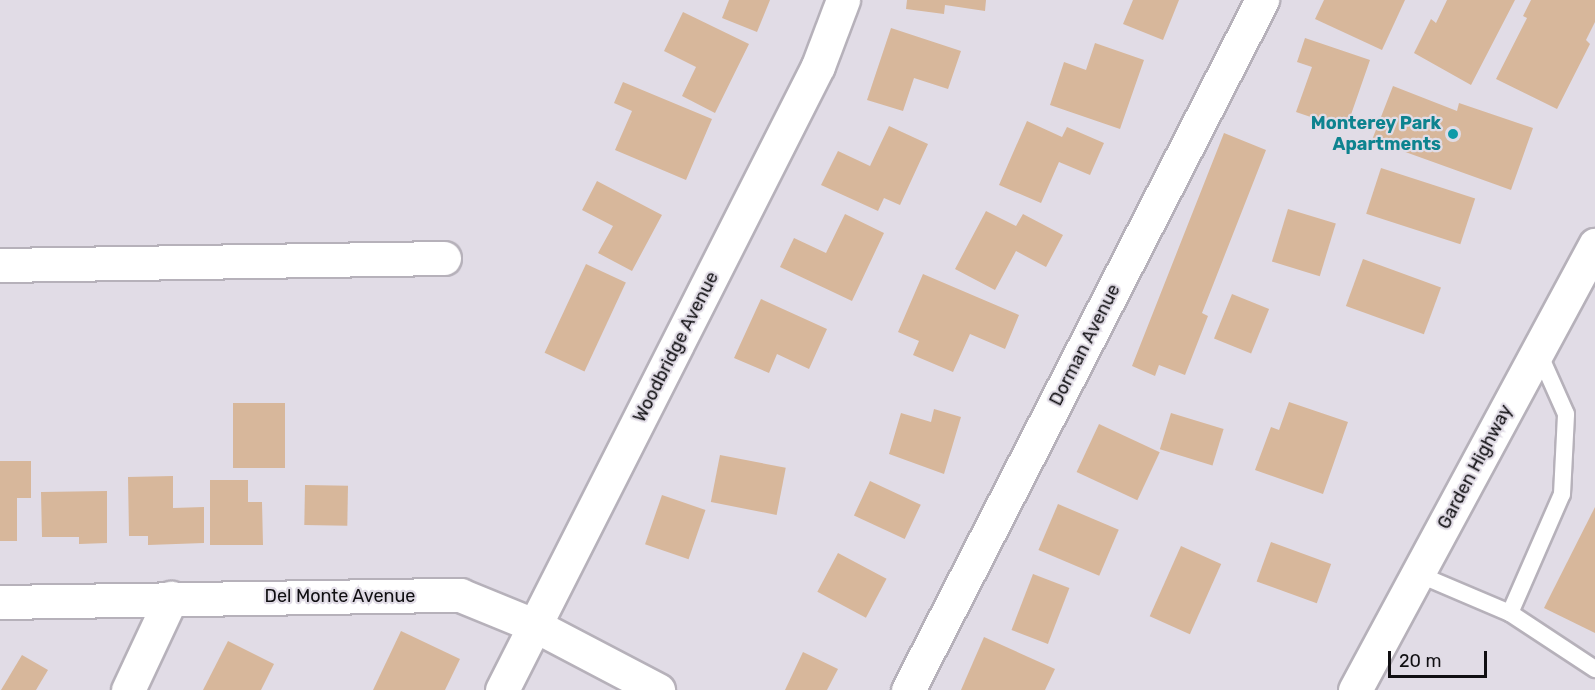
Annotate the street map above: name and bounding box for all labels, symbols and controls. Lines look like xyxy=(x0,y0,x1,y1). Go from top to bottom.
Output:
place label: Monterey Park Apartments xyxy=(1310,113,1441,156)
marker: Monterey Park Apartments xyxy=(1446,127,1460,141)
street label: Woodbridge Avenue xyxy=(629,268,723,426)
street label: Dorman Avenue xyxy=(1045,280,1125,410)
street label: Garden Highway xyxy=(1433,401,1517,533)
street label: Del Monte Avenue xyxy=(264,585,416,607)
scale bar xyxy=(1391,639,1490,677)
text: 20 m xyxy=(1399,650,1441,672)

